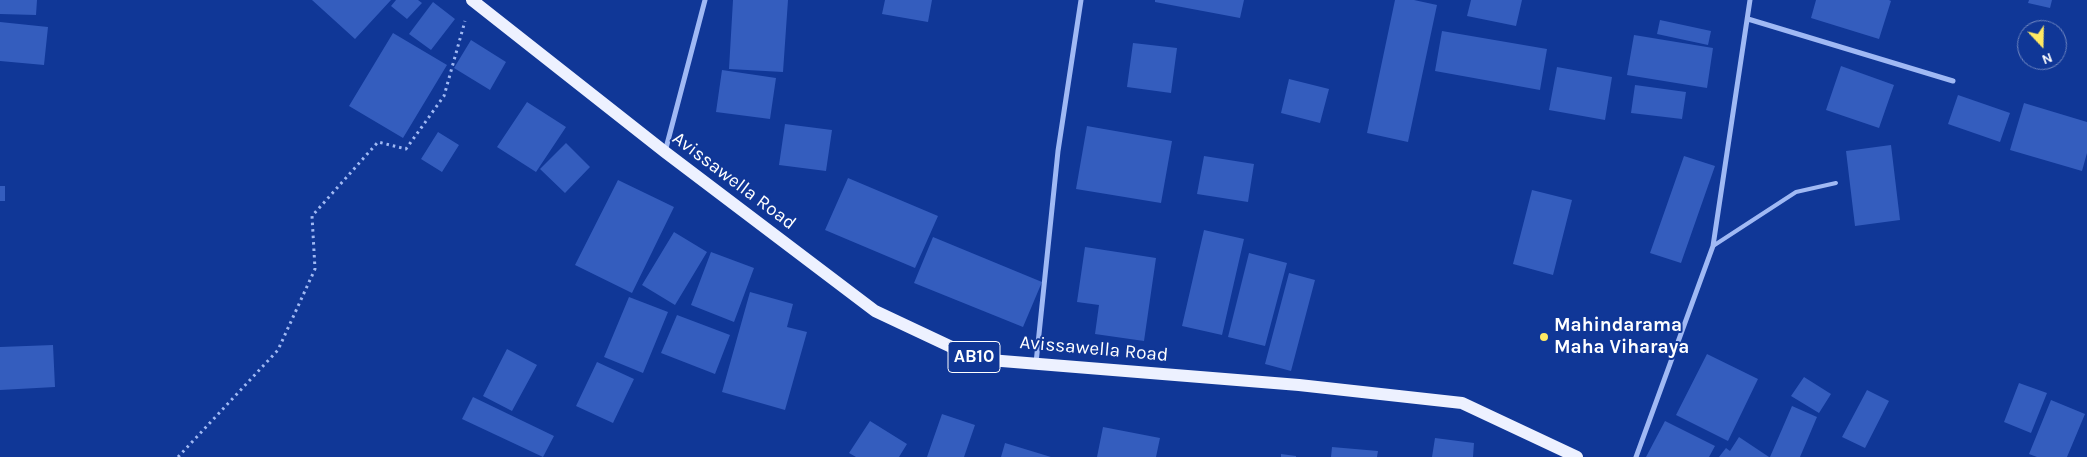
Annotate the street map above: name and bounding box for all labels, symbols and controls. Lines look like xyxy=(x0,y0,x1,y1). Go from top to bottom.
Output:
north arrow xyxy=(2017,20,2067,70)
text: N xyxy=(2039,49,2055,68)
street label: Avissawella Road xyxy=(668,127,800,235)
place label: Mahindarama Maha Viharaya xyxy=(1554,315,1689,359)
street label: Avissawella Road xyxy=(1019,331,1169,367)
marker: Mahindarama Maha Viharaya xyxy=(1538,331,1550,343)
road number: AB10 xyxy=(948,342,1000,372)

